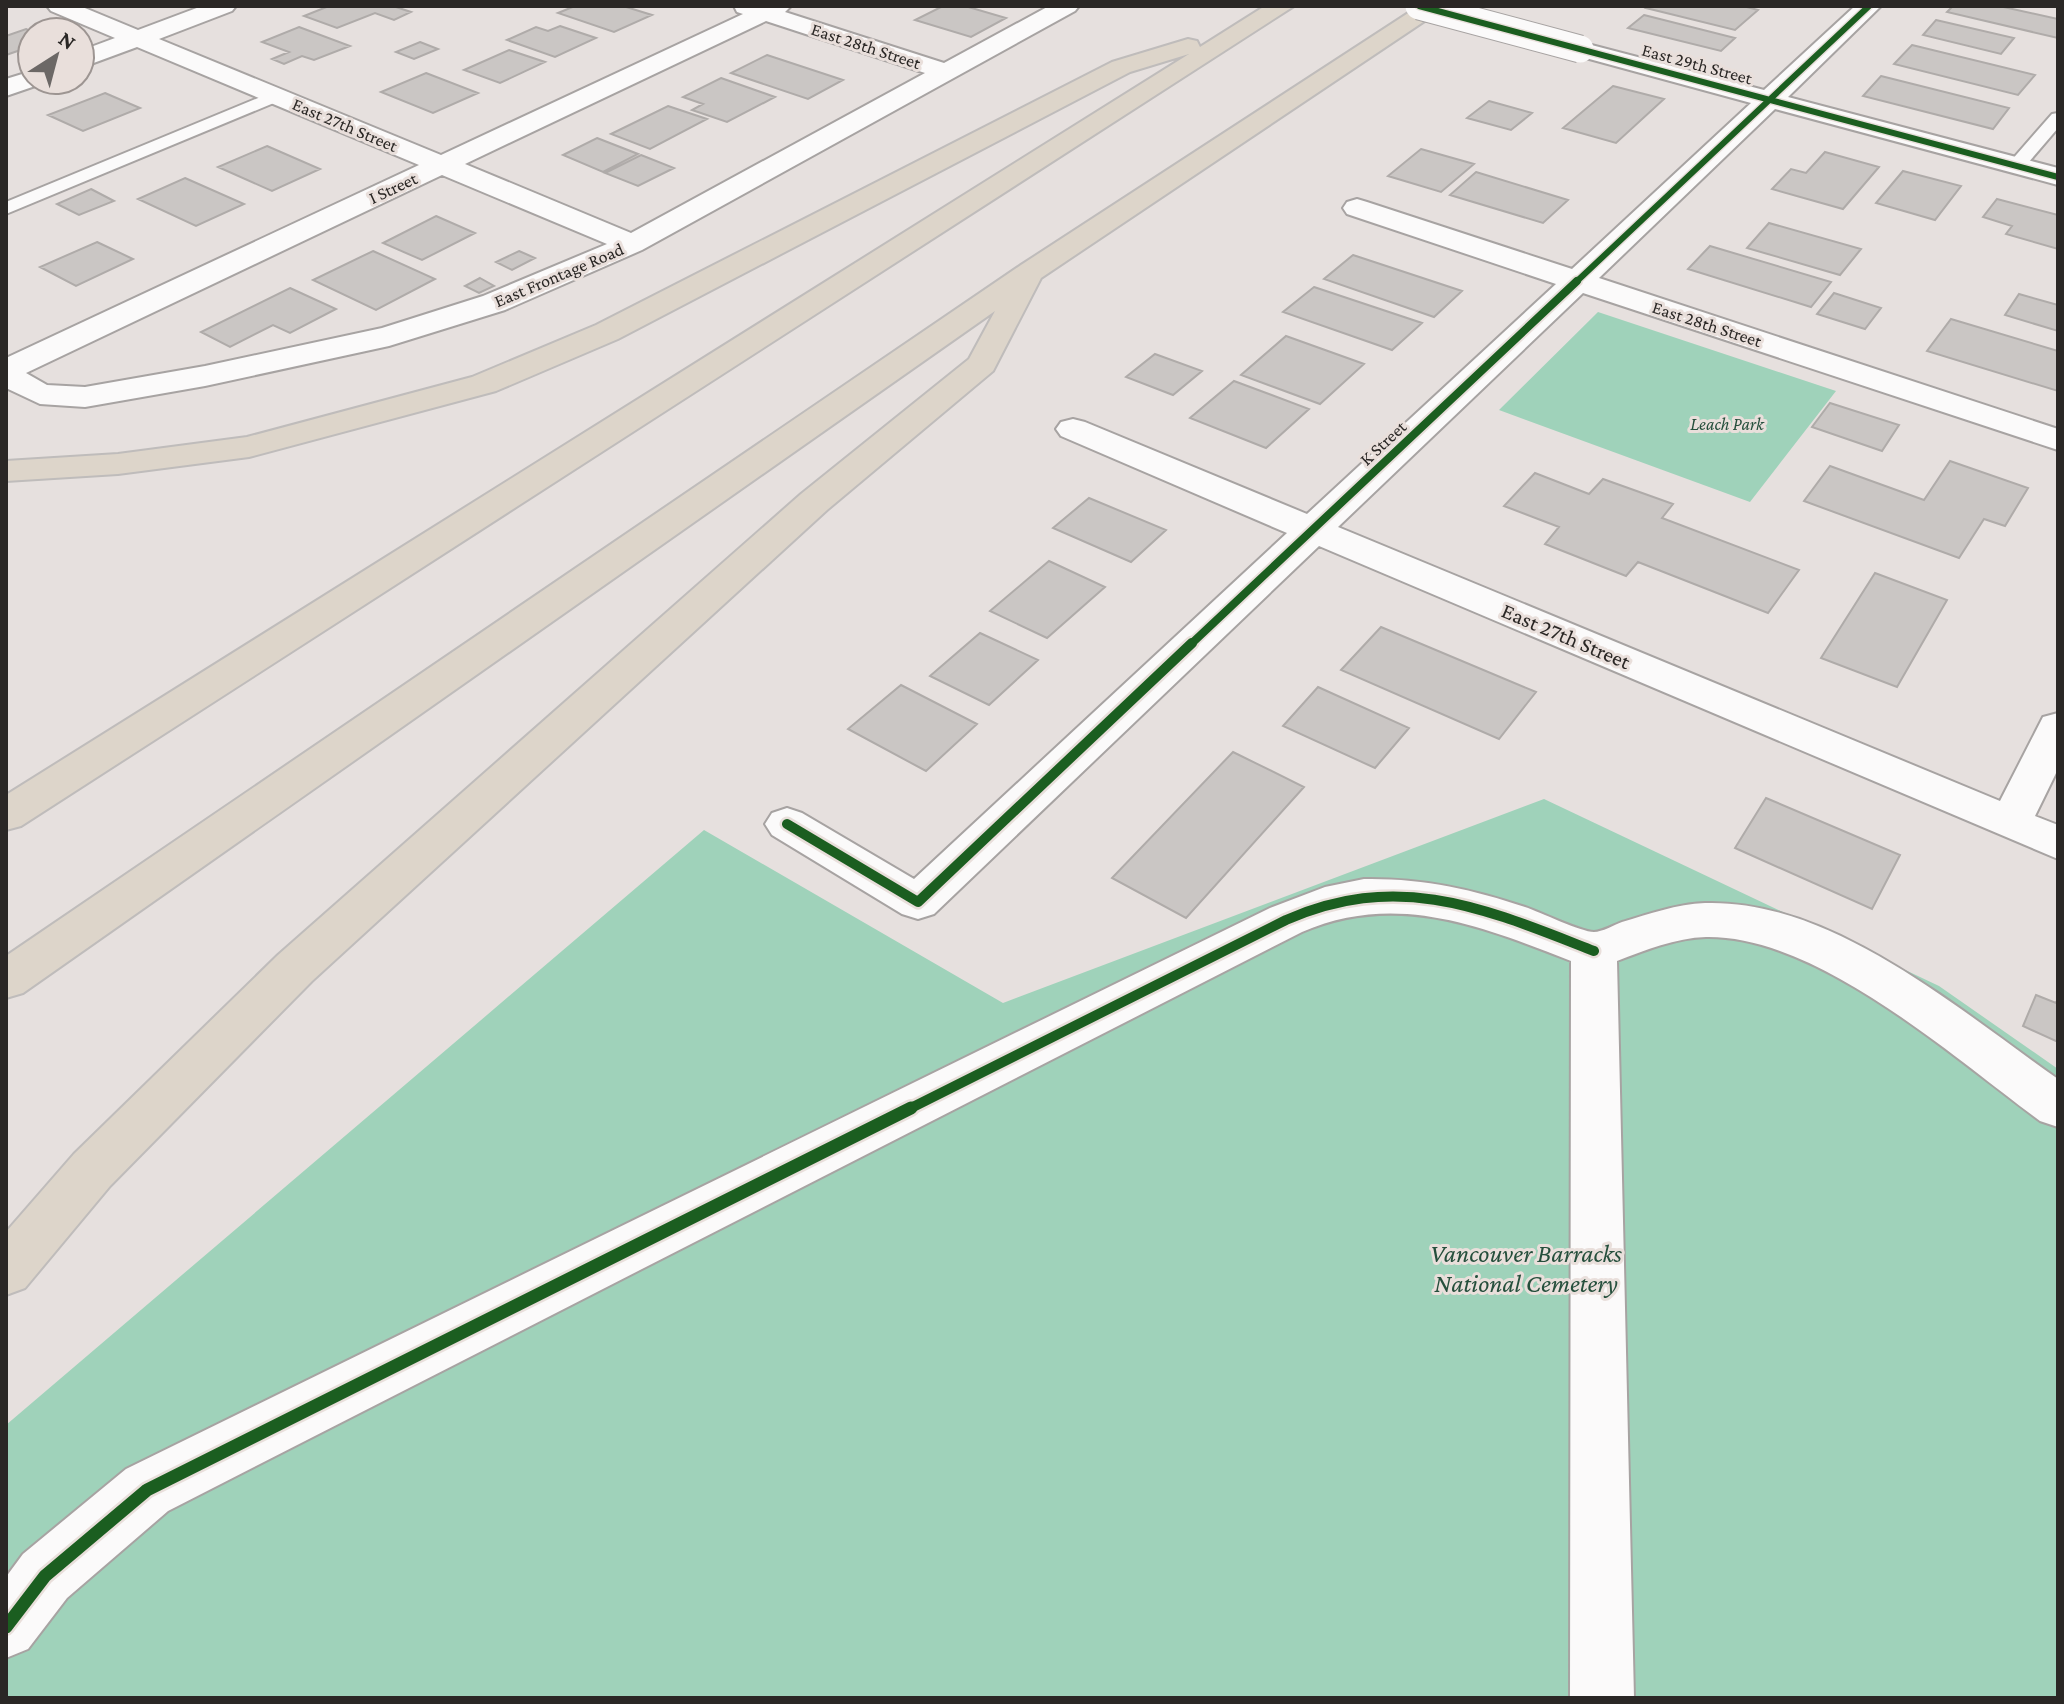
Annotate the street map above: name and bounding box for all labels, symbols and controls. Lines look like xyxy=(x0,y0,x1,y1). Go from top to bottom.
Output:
north arrow xyxy=(16,16,96,96)
street label: East 28th Street xyxy=(809,19,924,73)
text: N xyxy=(54,26,81,55)
street label: East 29th Street xyxy=(1640,40,1755,89)
street label: East 27th Street xyxy=(289,94,402,157)
street label: I Street xyxy=(366,168,421,208)
street label: East Frontage Road xyxy=(491,239,627,311)
street label: East 28th Street xyxy=(1650,297,1765,351)
park label: Leach Park xyxy=(1690,414,1765,434)
street label: K Street xyxy=(1356,416,1411,469)
street label: East 27th Street xyxy=(1498,598,1635,675)
park label: Vancouver Barracks National Cemetery xyxy=(1430,1239,1622,1298)

